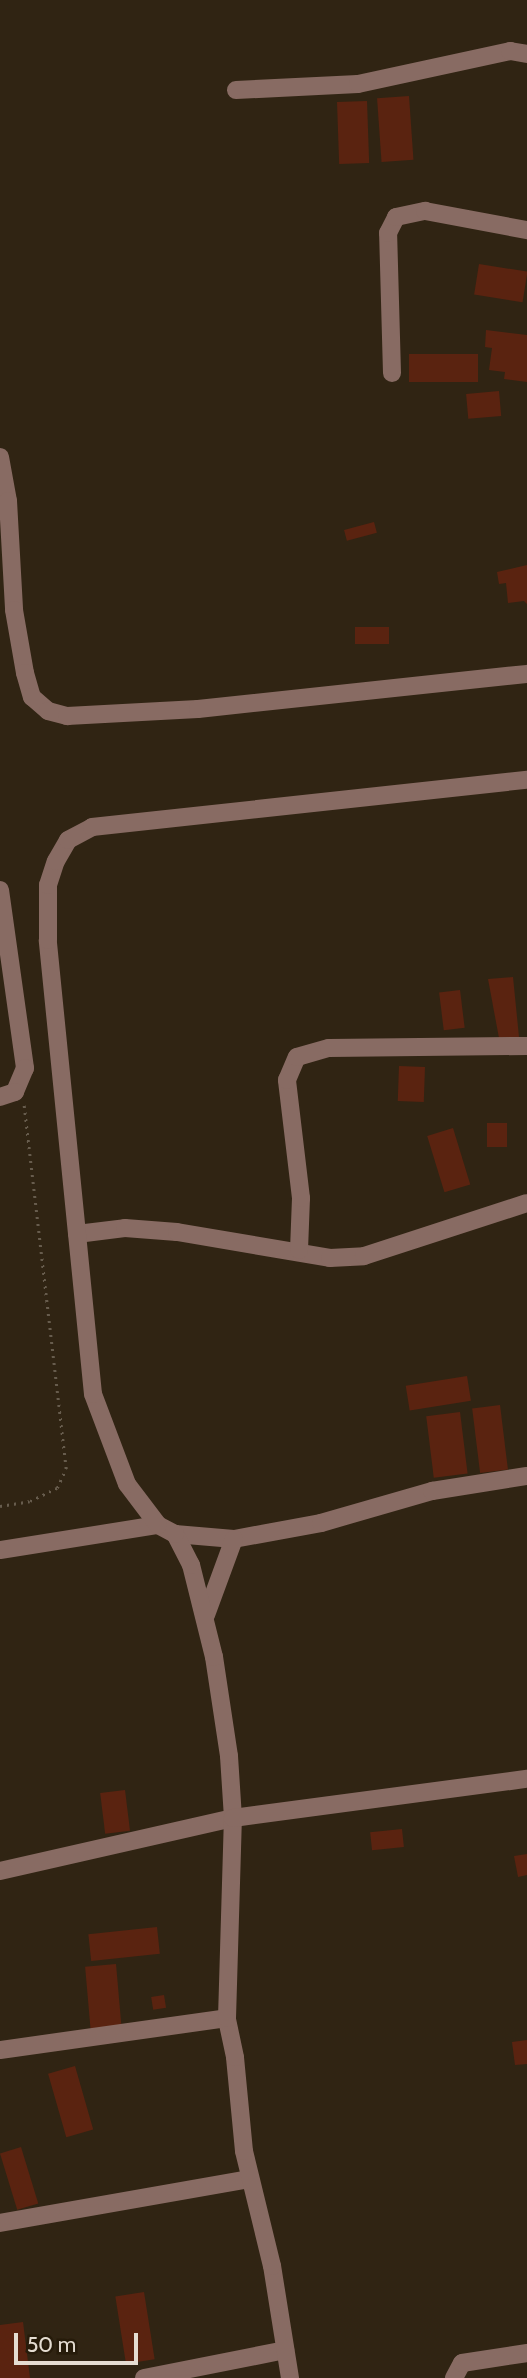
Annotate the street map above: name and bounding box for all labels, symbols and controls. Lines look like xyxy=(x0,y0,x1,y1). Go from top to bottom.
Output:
scale bar xyxy=(18,2318,142,2362)
text: 50 m xyxy=(27,2332,76,2357)

